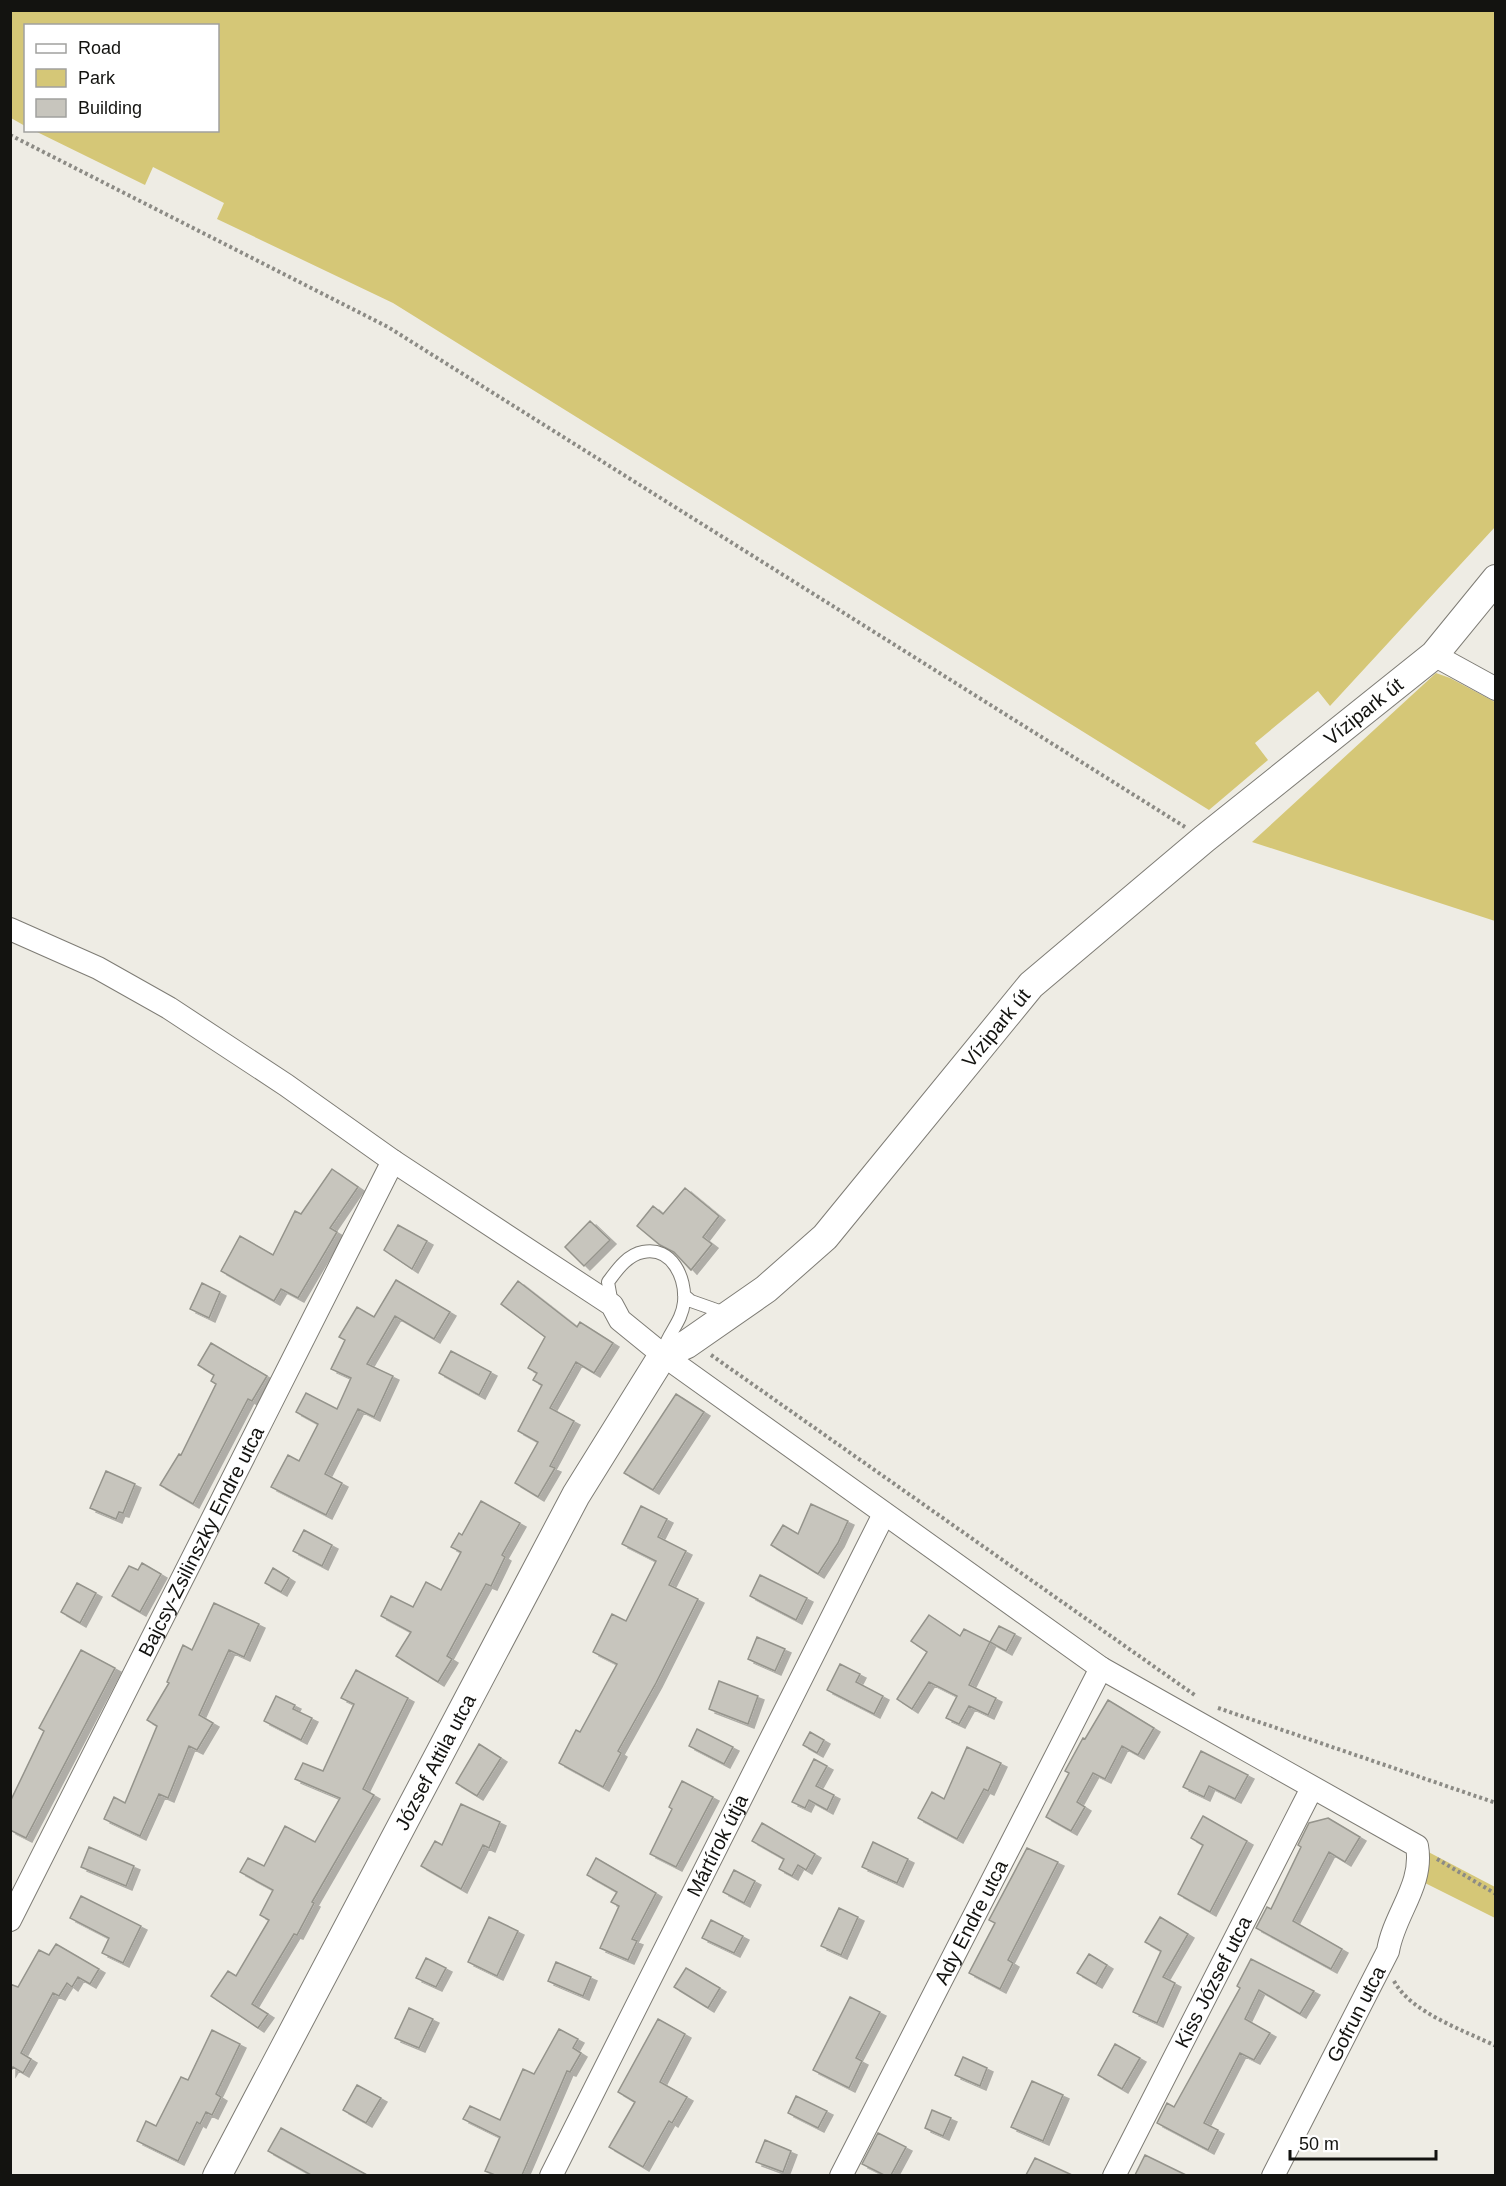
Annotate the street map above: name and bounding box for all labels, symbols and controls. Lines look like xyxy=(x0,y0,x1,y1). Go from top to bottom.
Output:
legend xyxy=(24,24,219,132)
text: Road xyxy=(78,38,121,58)
text: Park xyxy=(78,68,116,88)
text: Building xyxy=(78,98,142,118)
street label: Vízipark út xyxy=(1320,673,1408,750)
street label: Vízipark út xyxy=(957,984,1035,1071)
street label: Bajcsy-Zsilinszky Endre utca xyxy=(134,1422,269,1660)
street label: József Attila utca xyxy=(391,1690,480,1834)
street label: Mártírok útja xyxy=(682,1790,752,1900)
street label: Ady Endre utca xyxy=(930,1856,1012,1988)
street label: Kiss József utca xyxy=(1170,1912,1256,2051)
street label: Gofrun utca xyxy=(1322,1962,1390,2066)
scale bar xyxy=(1290,2123,1436,2161)
text: 50 m xyxy=(1299,2134,1339,2154)

